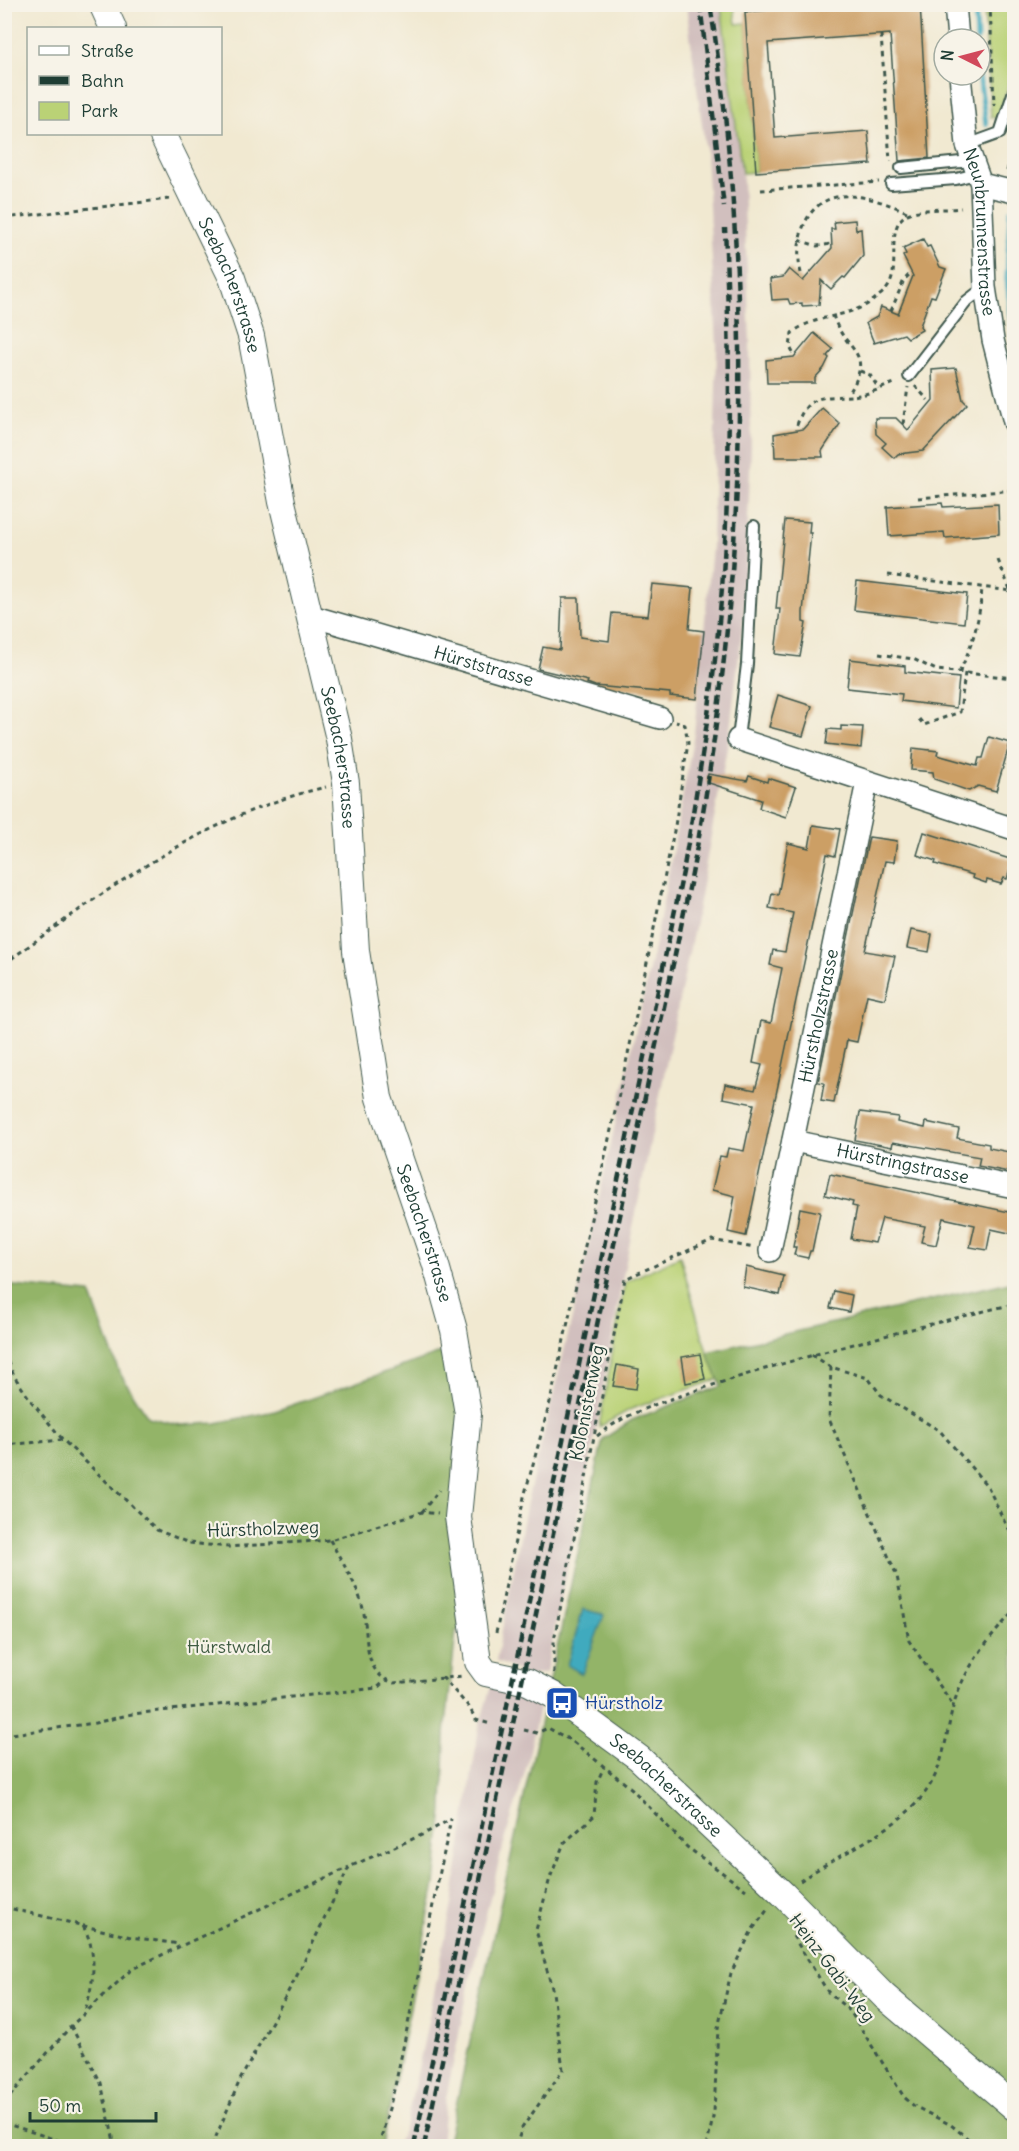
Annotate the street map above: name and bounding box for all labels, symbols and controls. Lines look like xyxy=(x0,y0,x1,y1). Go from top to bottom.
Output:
legend xyxy=(27,27,222,135)
north arrow xyxy=(932,27,992,87)
text: Straße xyxy=(81,39,134,62)
text: N xyxy=(937,49,958,62)
text: Bahn xyxy=(81,69,124,92)
text: Park xyxy=(81,99,118,122)
street label: Neunbrunnenstrasse xyxy=(958,145,1001,317)
street label: Seebacherstrasse xyxy=(193,213,266,355)
street label: Hürststrasse xyxy=(431,640,536,691)
street label: Seebacherstrasse xyxy=(316,684,361,829)
street label: Hürstholzstrasse xyxy=(793,947,843,1085)
street label: Hürstringstrasse xyxy=(834,1138,971,1188)
street label: Seebacherstrasse xyxy=(391,1161,458,1305)
street label: Kolonistenweg xyxy=(564,1343,609,1463)
street label: Hürstholzweg xyxy=(207,1515,319,1542)
park label: Hürstwald xyxy=(187,1635,271,1658)
bus stop icon: Hürstholz xyxy=(544,1685,580,1721)
place label: Hürstholz xyxy=(585,1691,664,1714)
street label: Seebacherstrasse xyxy=(605,1728,727,1842)
street label: Heinz Gabi-Weg xyxy=(784,1909,881,2026)
scale bar xyxy=(30,2085,156,2123)
text: 50 m xyxy=(39,2094,81,2117)

